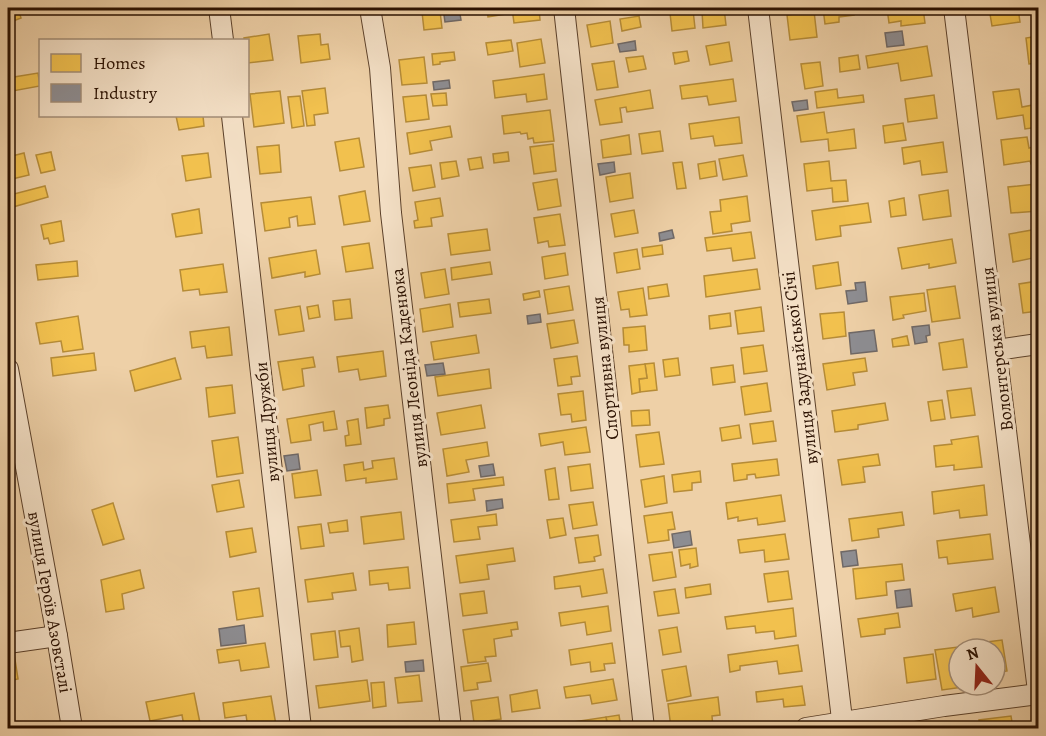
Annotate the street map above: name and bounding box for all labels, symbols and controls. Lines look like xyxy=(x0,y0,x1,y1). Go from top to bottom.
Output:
legend xyxy=(39,39,249,117)
text: Homes xyxy=(93,51,145,75)
text: Industry xyxy=(93,81,158,105)
street label: вулиця Леоніда Каденюка xyxy=(385,266,433,469)
street label: Волонтерська вулиця xyxy=(975,266,1019,432)
street label: вулиця Задунайської Січі xyxy=(776,270,824,466)
street label: Спортивна вулиця xyxy=(586,295,624,441)
street label: вулиця Дружби xyxy=(249,361,285,483)
street label: вулиця Героїв Азовсталі xyxy=(22,509,78,695)
north arrow xyxy=(947,637,1007,697)
text: N xyxy=(964,641,982,666)

